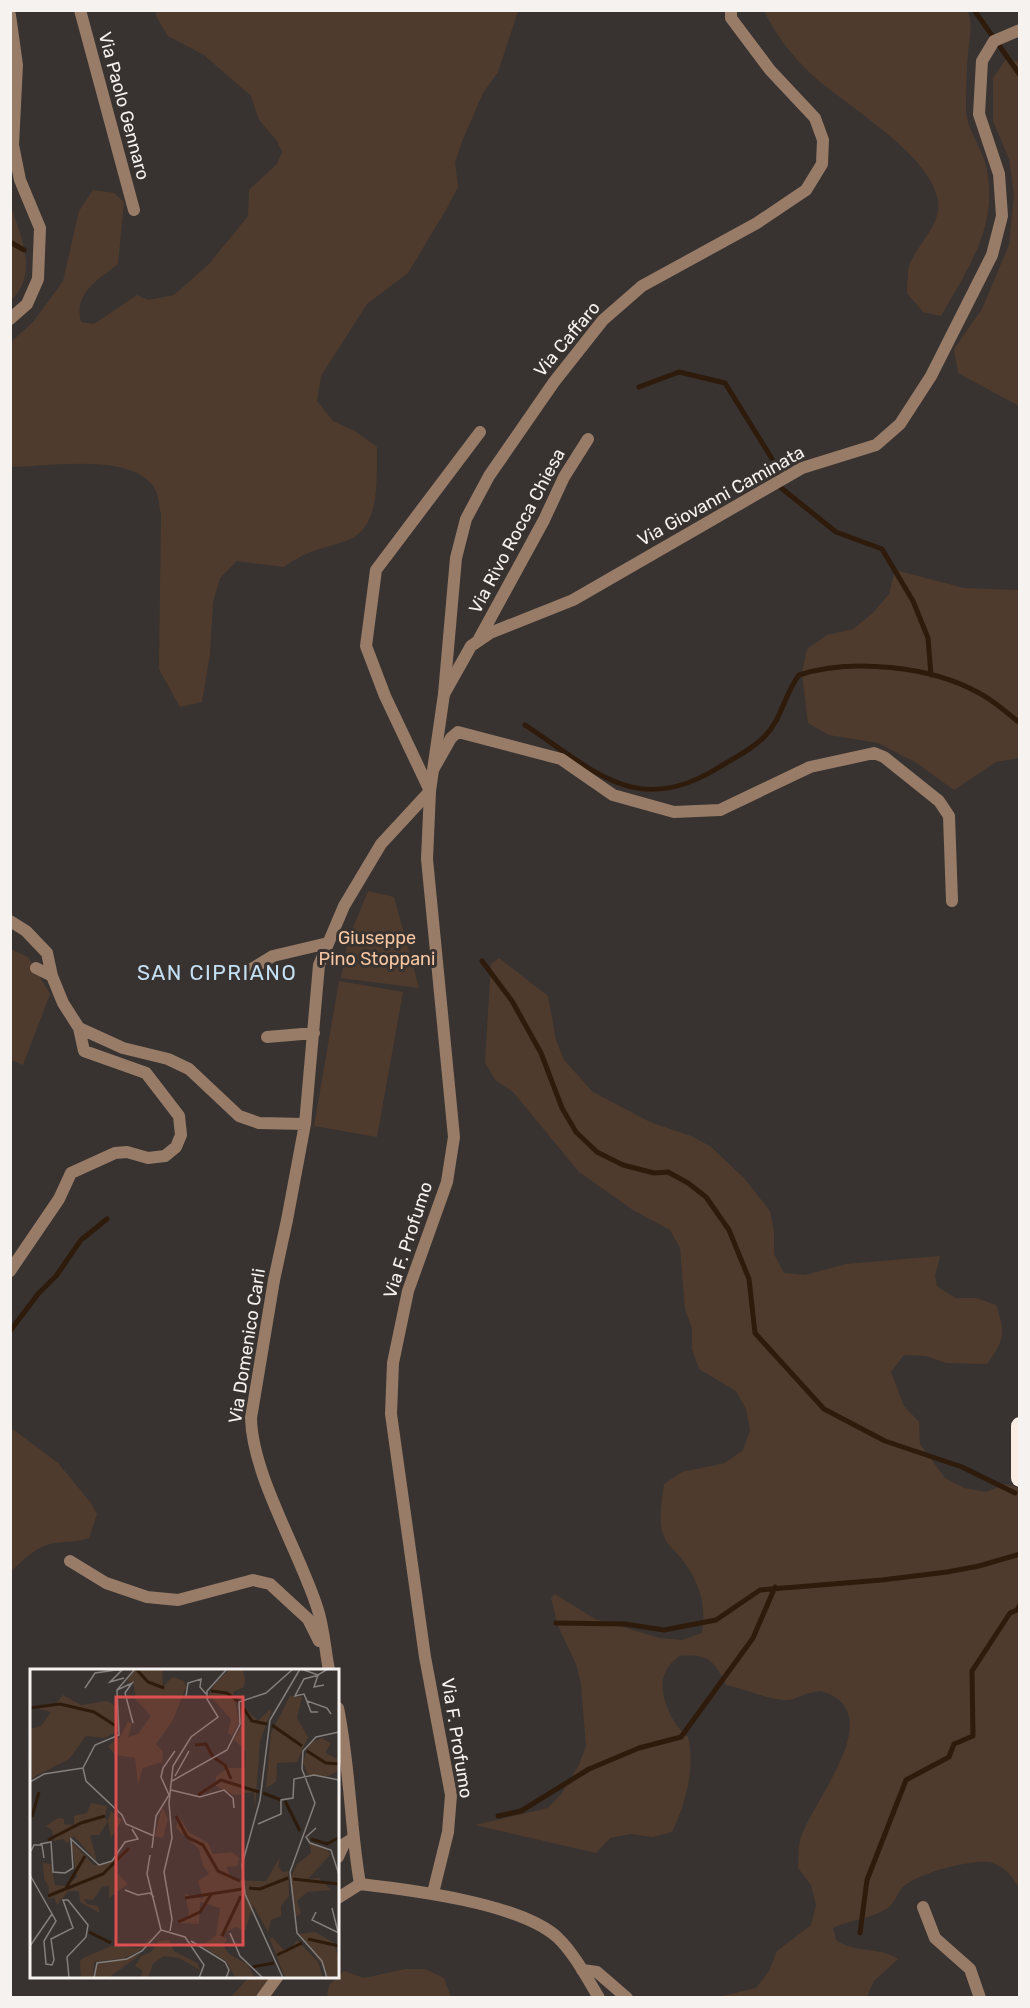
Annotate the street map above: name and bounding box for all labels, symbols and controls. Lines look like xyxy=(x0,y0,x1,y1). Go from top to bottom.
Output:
street label: Via Paolo Gennaro xyxy=(94,30,154,182)
street label: Via Caffaro xyxy=(529,297,605,381)
street label: Via Giovanni Caminata xyxy=(634,441,808,551)
street label: Via Rivo Rocca Chiesa xyxy=(464,445,570,617)
park label: Giuseppe Pino Stoppani xyxy=(319,927,435,970)
district label: SAN CIPRIANO xyxy=(137,960,297,985)
street label: Via F. Profumo xyxy=(379,1179,437,1301)
street label: Via Domenico Carli xyxy=(224,1267,270,1425)
inset map xyxy=(30,1669,339,1978)
street label: Via F. Profumo xyxy=(437,1676,477,1800)

